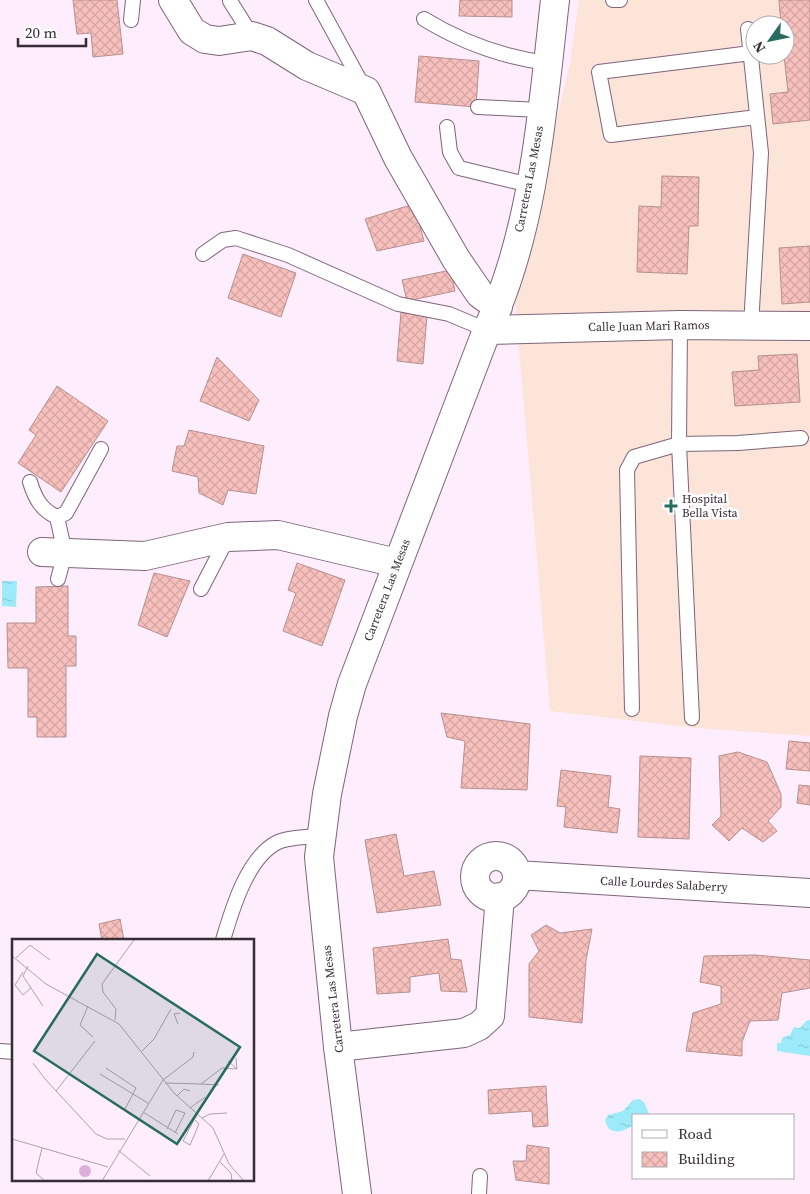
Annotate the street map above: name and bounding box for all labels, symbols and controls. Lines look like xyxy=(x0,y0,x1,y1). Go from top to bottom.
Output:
scale bar xyxy=(18,15,85,47)
north arrow xyxy=(745,15,795,65)
text: 20 m xyxy=(25,22,57,43)
text: N xyxy=(748,37,770,57)
street label: Carretera Las Mesas xyxy=(511,124,547,234)
street label: Calle Juan Mari Ramos xyxy=(588,317,710,335)
place label: Hospital Bella Vista xyxy=(682,491,739,521)
marker: Hospital Bella Vista xyxy=(664,499,678,513)
street label: Carretera Las Mesas xyxy=(360,537,414,643)
street label: Calle Lourdes Salaberry xyxy=(600,873,729,895)
inset map xyxy=(12,939,255,1182)
street label: Carretera Las Mesas xyxy=(318,944,348,1054)
legend xyxy=(632,1114,795,1179)
text: Road xyxy=(678,1123,712,1144)
text: Building xyxy=(678,1148,735,1169)

